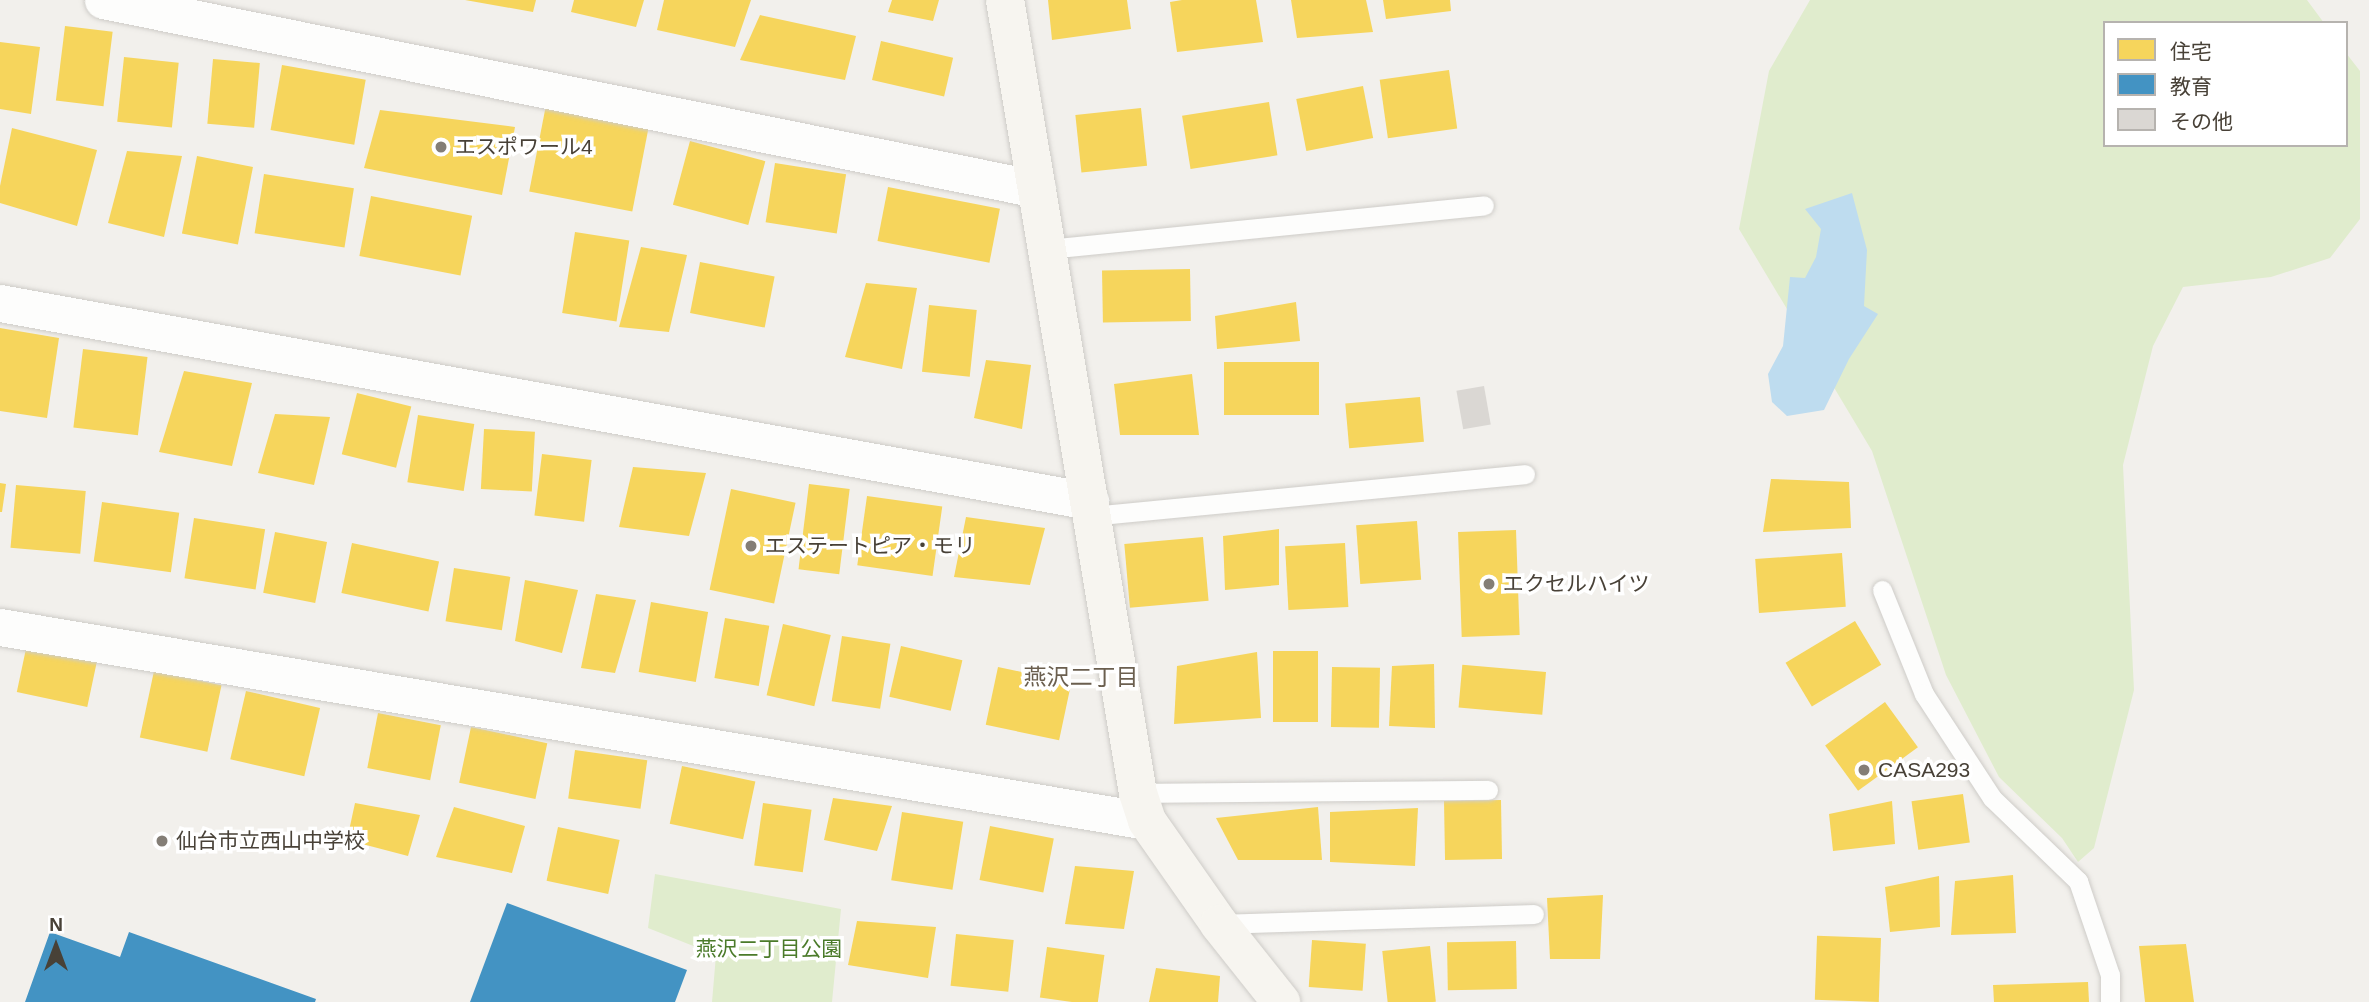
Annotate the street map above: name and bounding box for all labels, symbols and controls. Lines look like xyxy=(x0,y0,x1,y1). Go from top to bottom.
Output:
legend xyxy=(2103,21,2348,147)
text: 住宅 xyxy=(2170,40,2212,63)
text: 教育 xyxy=(2170,75,2212,98)
text: その他 xyxy=(2170,110,2233,133)
place label: エスポワール4 xyxy=(455,134,593,160)
marker: エスポワール4 xyxy=(433,139,449,155)
place label: エステートピア・モリ xyxy=(765,533,975,559)
marker: エステートピア・モリ xyxy=(743,538,759,554)
place label: エクセルハイツ xyxy=(1503,571,1650,597)
marker: エクセルハイツ xyxy=(1481,576,1497,592)
district label: 燕沢二丁目 xyxy=(1024,663,1138,691)
place label: CASA293 xyxy=(1878,757,1970,783)
marker: CASA293 xyxy=(1856,762,1872,778)
place label: 仙台市立西山中学校 xyxy=(176,828,365,854)
marker: 仙台市立西山中学校 xyxy=(154,833,170,849)
north arrow xyxy=(21,911,91,981)
text: N xyxy=(49,914,63,935)
park label: 燕沢二丁目公園 xyxy=(696,936,842,962)

